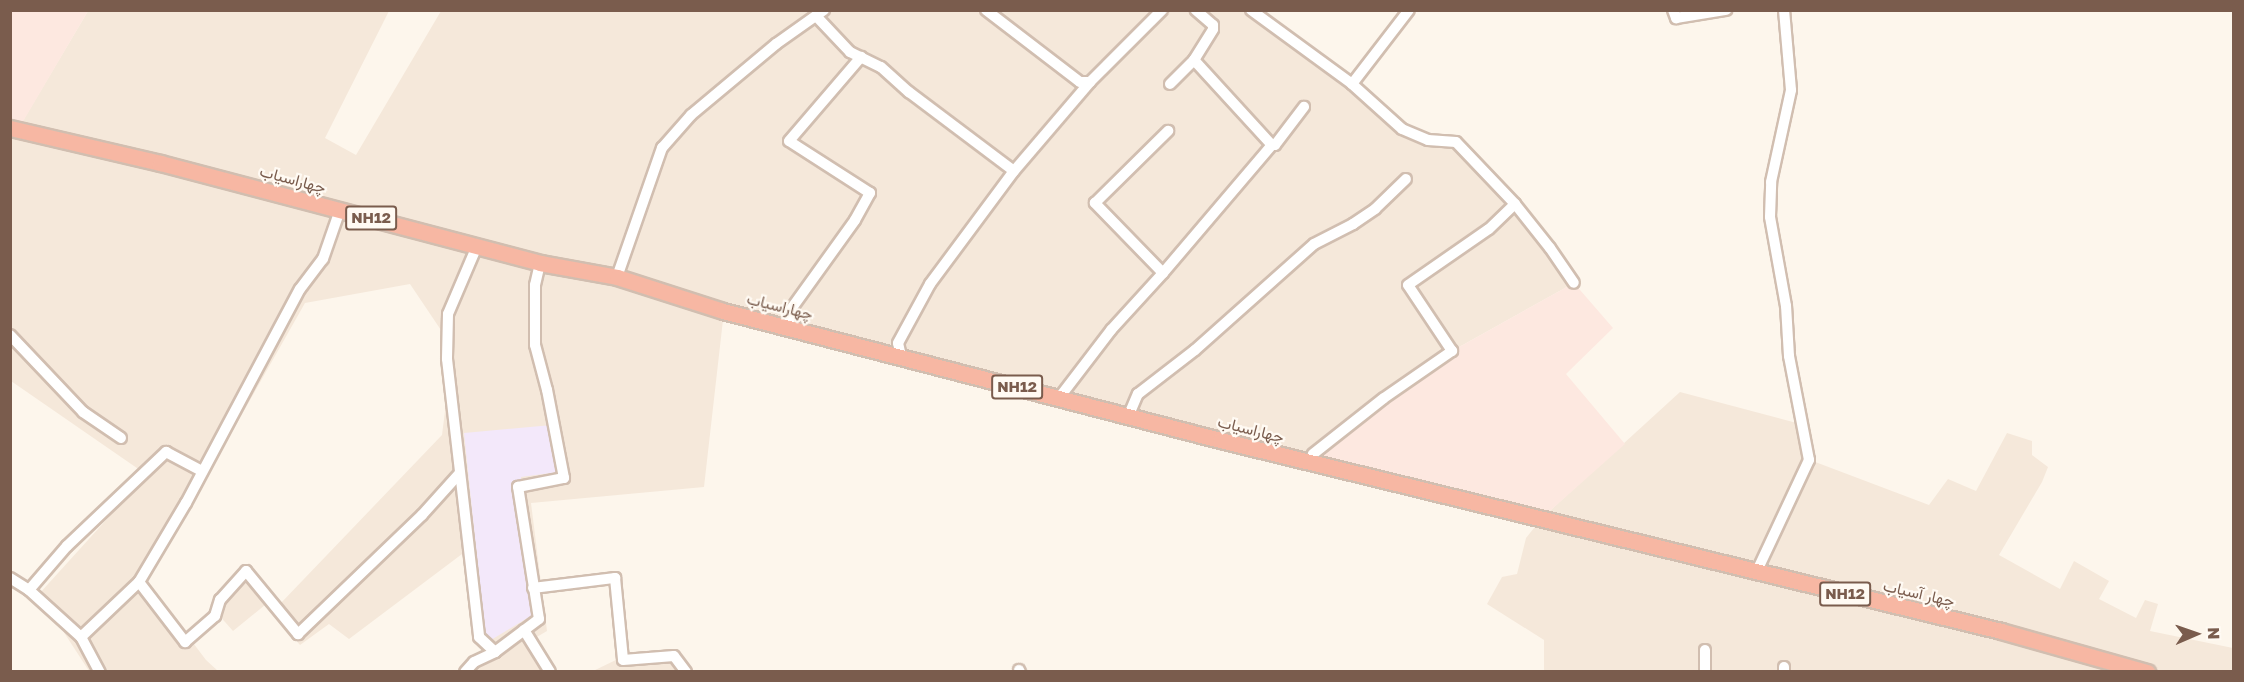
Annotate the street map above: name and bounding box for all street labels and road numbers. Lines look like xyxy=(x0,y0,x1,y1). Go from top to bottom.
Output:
street label: چهاراسیاب xyxy=(258,161,328,197)
road number: NH12 xyxy=(344,206,398,230)
street label: چهاراسیاب xyxy=(745,289,815,323)
road number: NH12 xyxy=(990,375,1044,399)
street label: چهاراسیاب xyxy=(1216,412,1286,446)
street label: چهار آسیاب xyxy=(1881,575,1957,611)
road number: NH12 xyxy=(1818,582,1872,606)

